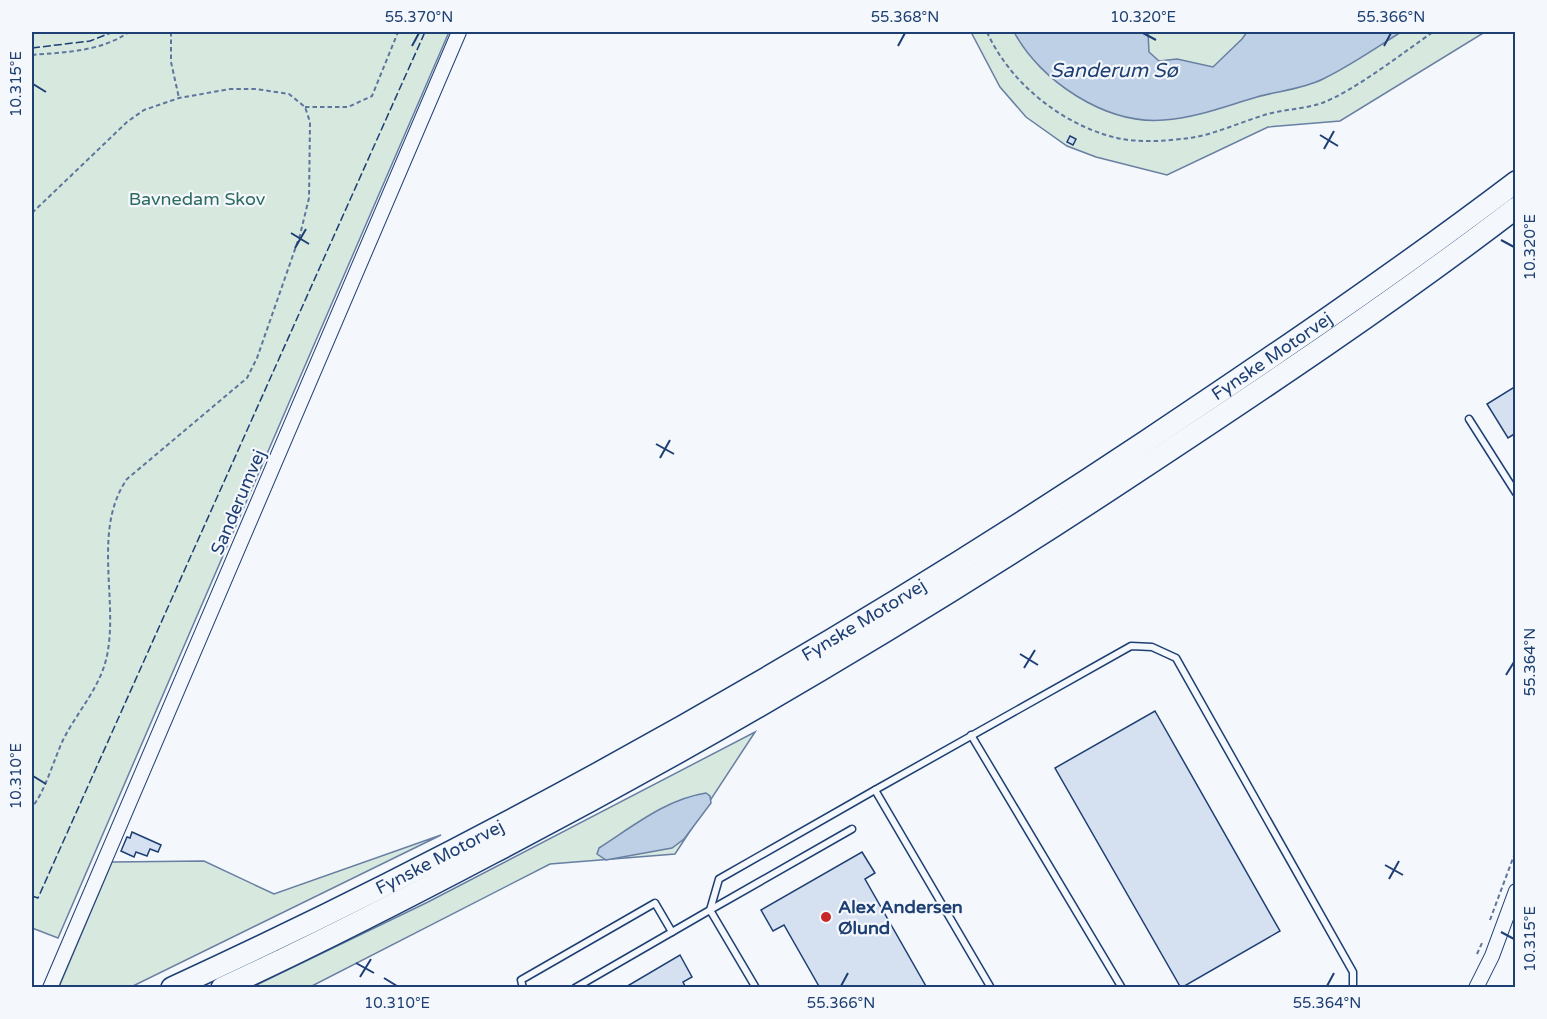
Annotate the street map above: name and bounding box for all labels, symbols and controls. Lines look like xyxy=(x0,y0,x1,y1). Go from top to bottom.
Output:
text: 55.370°N xyxy=(385,8,453,26)
text: 55.368°N xyxy=(871,8,939,26)
text: 10.320°E xyxy=(1110,8,1176,26)
text: 55.366°N xyxy=(1357,8,1425,26)
text: 10.315°E xyxy=(7,51,25,117)
water label: Sanderum Sø xyxy=(1050,59,1179,83)
park label: Bavnedam Skov xyxy=(129,188,266,210)
text: 10.320°E xyxy=(1521,214,1539,280)
street label: Fynske Motorvej xyxy=(1207,307,1336,405)
street label: Sanderumvej xyxy=(206,446,270,558)
street label: Fynske Motorvej xyxy=(798,574,930,666)
text: 55.364°N xyxy=(1521,628,1539,696)
text: 10.310°E xyxy=(7,743,25,809)
street label: Fynske Motorvej xyxy=(372,815,508,899)
place label: Alex Andersen Ølund xyxy=(838,896,963,939)
text: 10.315°E xyxy=(1521,906,1539,972)
marker: Alex Andersen Ølund xyxy=(819,910,833,924)
text: 10.310°E xyxy=(364,994,430,1012)
text: 55.366°N xyxy=(807,994,875,1012)
text: 55.364°N xyxy=(1293,994,1361,1012)

